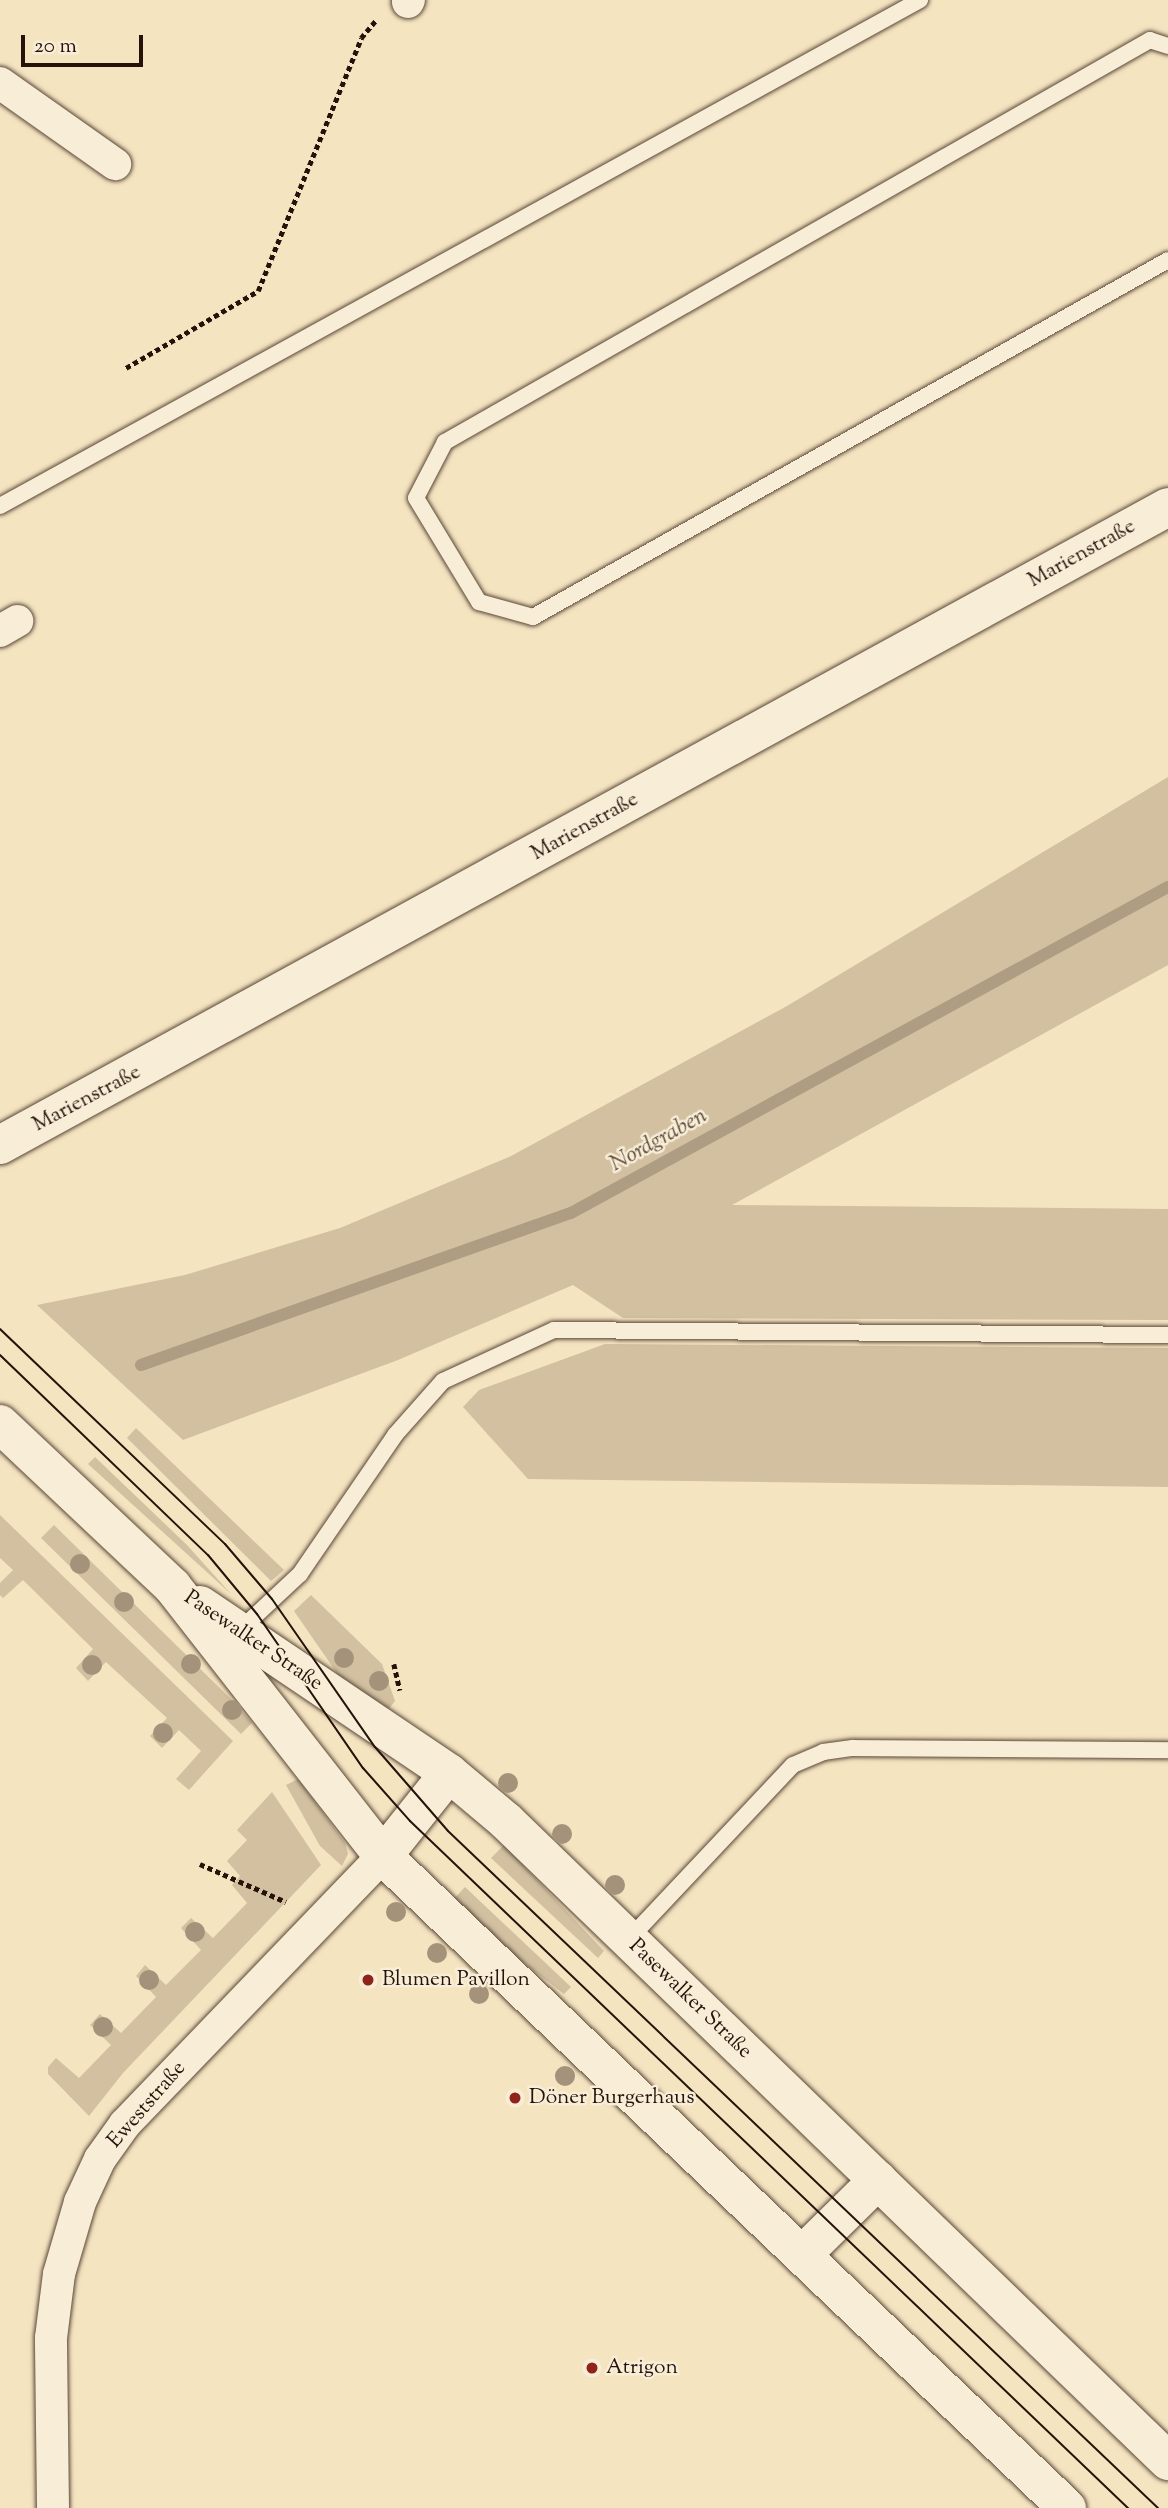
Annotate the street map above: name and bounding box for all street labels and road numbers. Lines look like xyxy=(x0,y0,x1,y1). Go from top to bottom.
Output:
street label: Marienstraße xyxy=(1024,514,1140,594)
street label: Marienstraße xyxy=(527,787,643,867)
street label: Marienstraße xyxy=(29,1060,145,1138)
street label: Pasewalker Straße xyxy=(179,1585,327,1697)
street label: Pasewalker Straße xyxy=(623,1934,757,2064)
street label: Eweststraße xyxy=(102,2056,192,2154)

